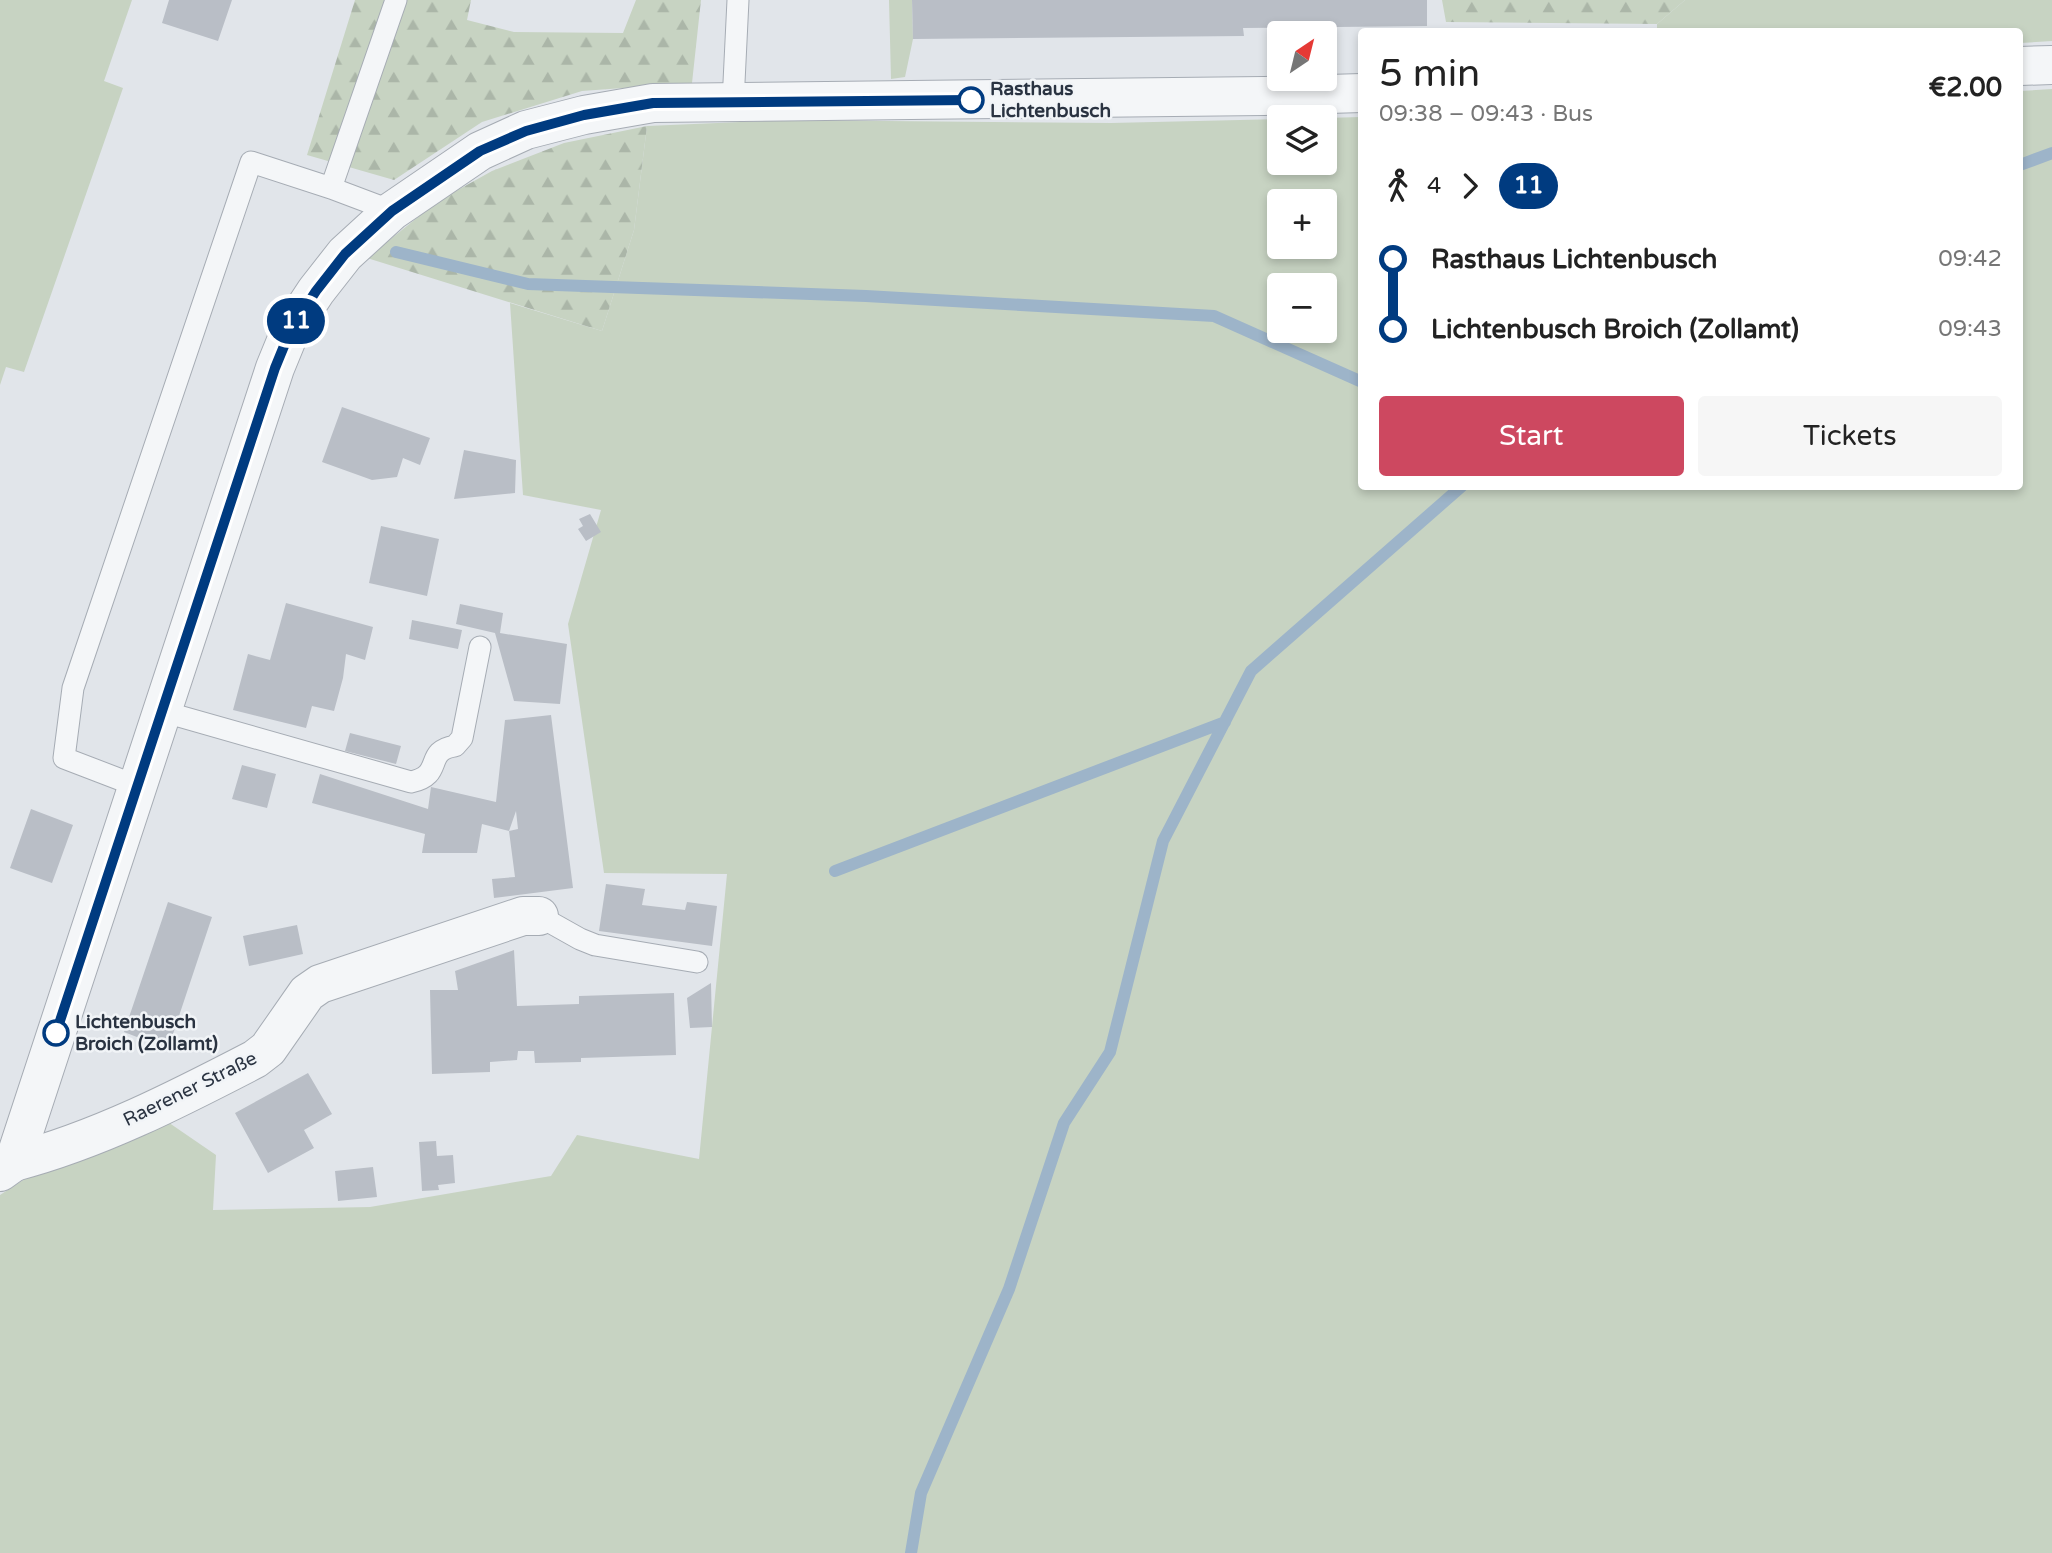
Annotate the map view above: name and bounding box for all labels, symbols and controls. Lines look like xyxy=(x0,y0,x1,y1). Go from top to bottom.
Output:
north arrow xyxy=(1267,21,1337,91)
map controls xyxy=(1267,21,1337,343)
text: 5 min xyxy=(1379,51,1480,97)
text: €2.00 xyxy=(1929,72,2002,103)
place label: Rasthaus Lichtenbusch xyxy=(990,78,1111,122)
marker: Rasthaus Lichtenbusch xyxy=(958,87,984,113)
text: 09:38 – 09:43 · Bus xyxy=(1379,100,1593,128)
button: layers xyxy=(1267,105,1337,175)
icon: walk xyxy=(1379,167,1417,205)
icon: forward xyxy=(1451,167,1489,205)
text: 11 xyxy=(1513,171,1544,200)
text: 4 xyxy=(1427,172,1441,200)
button: + xyxy=(1267,189,1337,259)
text: Rasthaus Lichtenbusch xyxy=(1431,244,1717,275)
text: 09:42 xyxy=(1938,245,2002,273)
button: − xyxy=(1267,273,1337,343)
line badge: 11 xyxy=(264,298,328,344)
text: 11 xyxy=(281,306,311,335)
text: Lichtenbusch Broich (Zollamt) xyxy=(1431,314,1799,345)
text: 09:43 xyxy=(1938,315,2002,343)
button: Start xyxy=(1379,396,1684,476)
button: Tickets xyxy=(1698,396,2002,476)
place label: Lichtenbusch Broich (Zollamt) xyxy=(75,1011,218,1055)
marker: Lichtenbusch Broich (Zollamt) xyxy=(43,1020,69,1046)
street label: Raerener Straße xyxy=(120,1047,260,1131)

